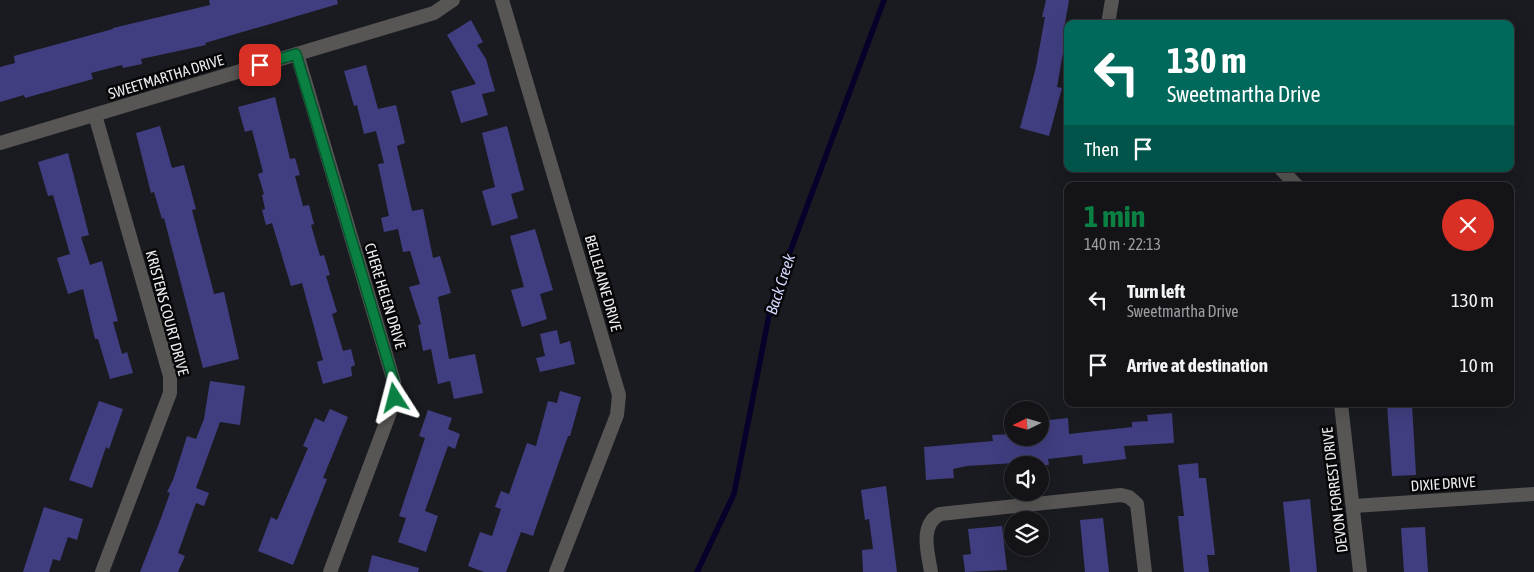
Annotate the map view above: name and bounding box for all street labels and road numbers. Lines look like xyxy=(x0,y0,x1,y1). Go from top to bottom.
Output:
street label: SWEETMARTHA DRIVE xyxy=(106,51,226,102)
street label: BELLELAINE DRIVE xyxy=(582,233,625,333)
street label: CHERE HELEN DRIVE xyxy=(361,241,410,351)
street label: KRISTENS COURT DRIVE xyxy=(143,248,193,378)
street label: DEVON FORREST DRIVE xyxy=(1318,426,1351,554)
street label: DIXIE DRIVE xyxy=(1410,473,1476,494)

